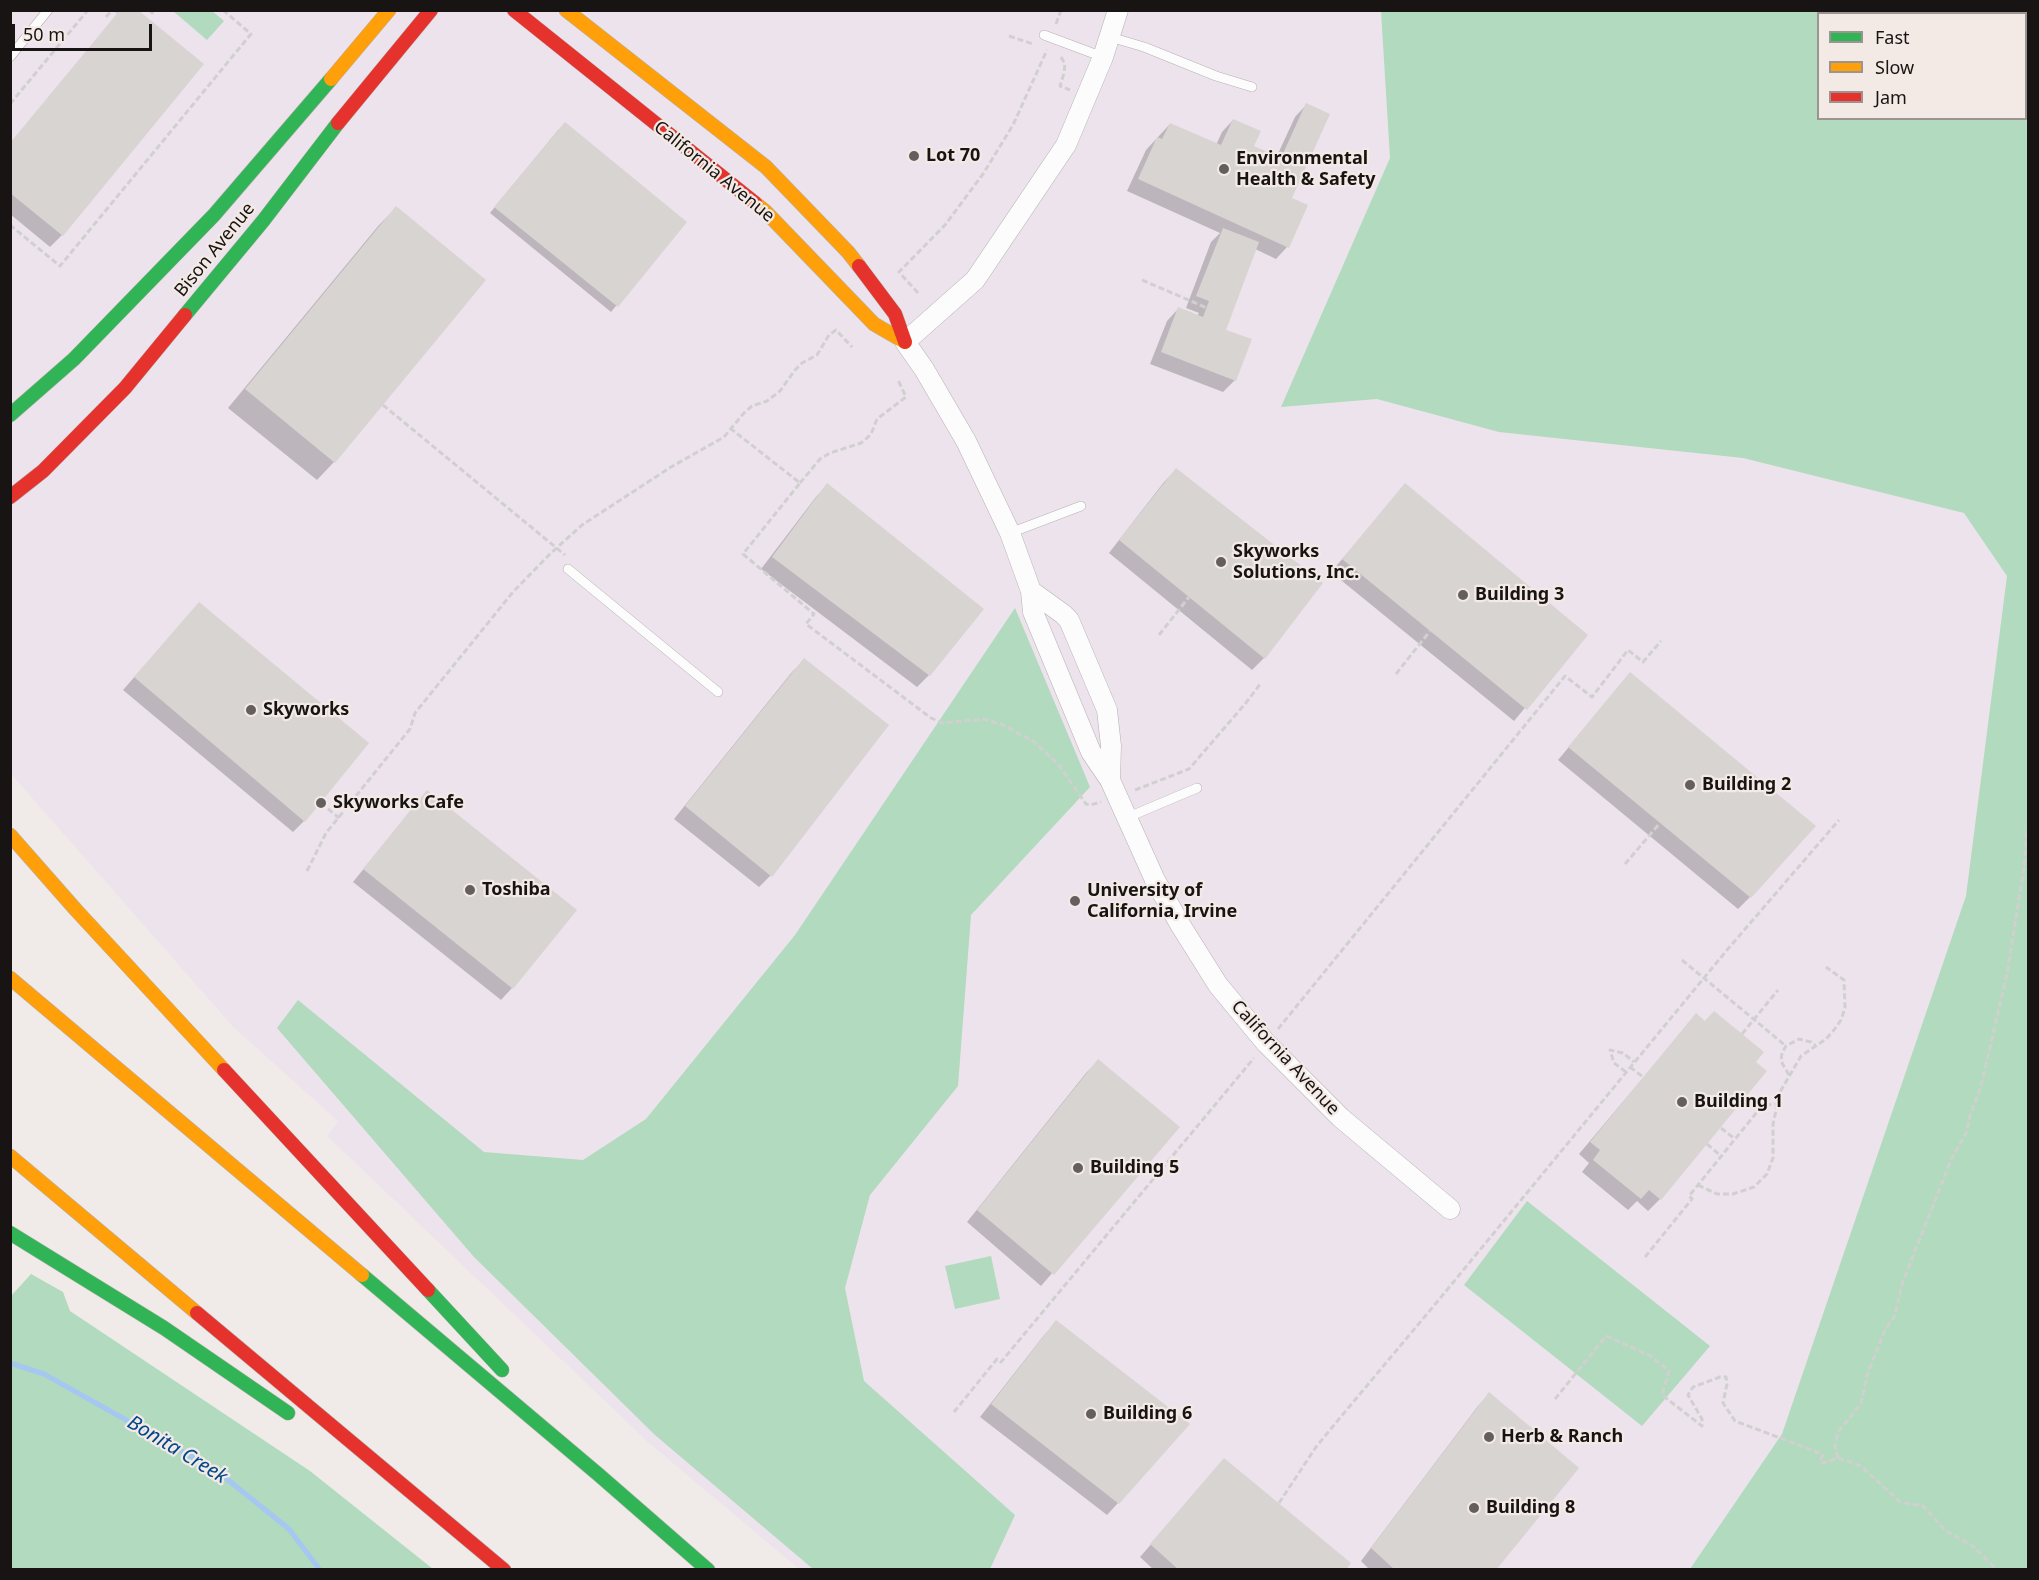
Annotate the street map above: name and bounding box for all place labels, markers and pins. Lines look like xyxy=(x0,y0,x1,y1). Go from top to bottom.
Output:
place label: Lot 70 xyxy=(926,145,980,167)
place label: Environmental Health & Safety xyxy=(1236,148,1376,190)
marker: Lot 70 xyxy=(907,149,921,163)
marker: Environmental Health & Safety xyxy=(1217,162,1231,176)
place label: Skyworks Solutions, Inc. xyxy=(1233,541,1359,584)
marker: Skyworks Solutions, Inc. xyxy=(1214,555,1228,569)
place label: Building 3 xyxy=(1475,584,1564,606)
marker: Building 3 xyxy=(1456,588,1470,602)
place label: Skyworks xyxy=(263,699,349,721)
marker: Skyworks xyxy=(244,703,258,717)
place label: Building 2 xyxy=(1702,774,1791,796)
marker: Building 2 xyxy=(1683,778,1697,792)
place label: Skyworks Cafe xyxy=(333,792,464,814)
marker: Skyworks Cafe xyxy=(314,796,328,810)
place label: Toshiba xyxy=(482,879,551,901)
place label: University of California, Irvine xyxy=(1087,880,1237,922)
marker: Toshiba xyxy=(463,883,477,897)
marker: University of California, Irvine xyxy=(1068,894,1082,908)
place label: Building 1 xyxy=(1694,1091,1783,1113)
marker: Building 1 xyxy=(1675,1095,1689,1109)
place label: Building 5 xyxy=(1090,1157,1179,1179)
marker: Building 5 xyxy=(1071,1161,1085,1175)
place label: Building 6 xyxy=(1103,1403,1192,1425)
marker: Building 6 xyxy=(1084,1407,1098,1421)
place label: Herb & Ranch xyxy=(1501,1426,1623,1448)
marker: Herb & Ranch xyxy=(1482,1430,1496,1444)
place label: Building 8 xyxy=(1486,1497,1575,1519)
marker: Building 8 xyxy=(1467,1501,1481,1515)

